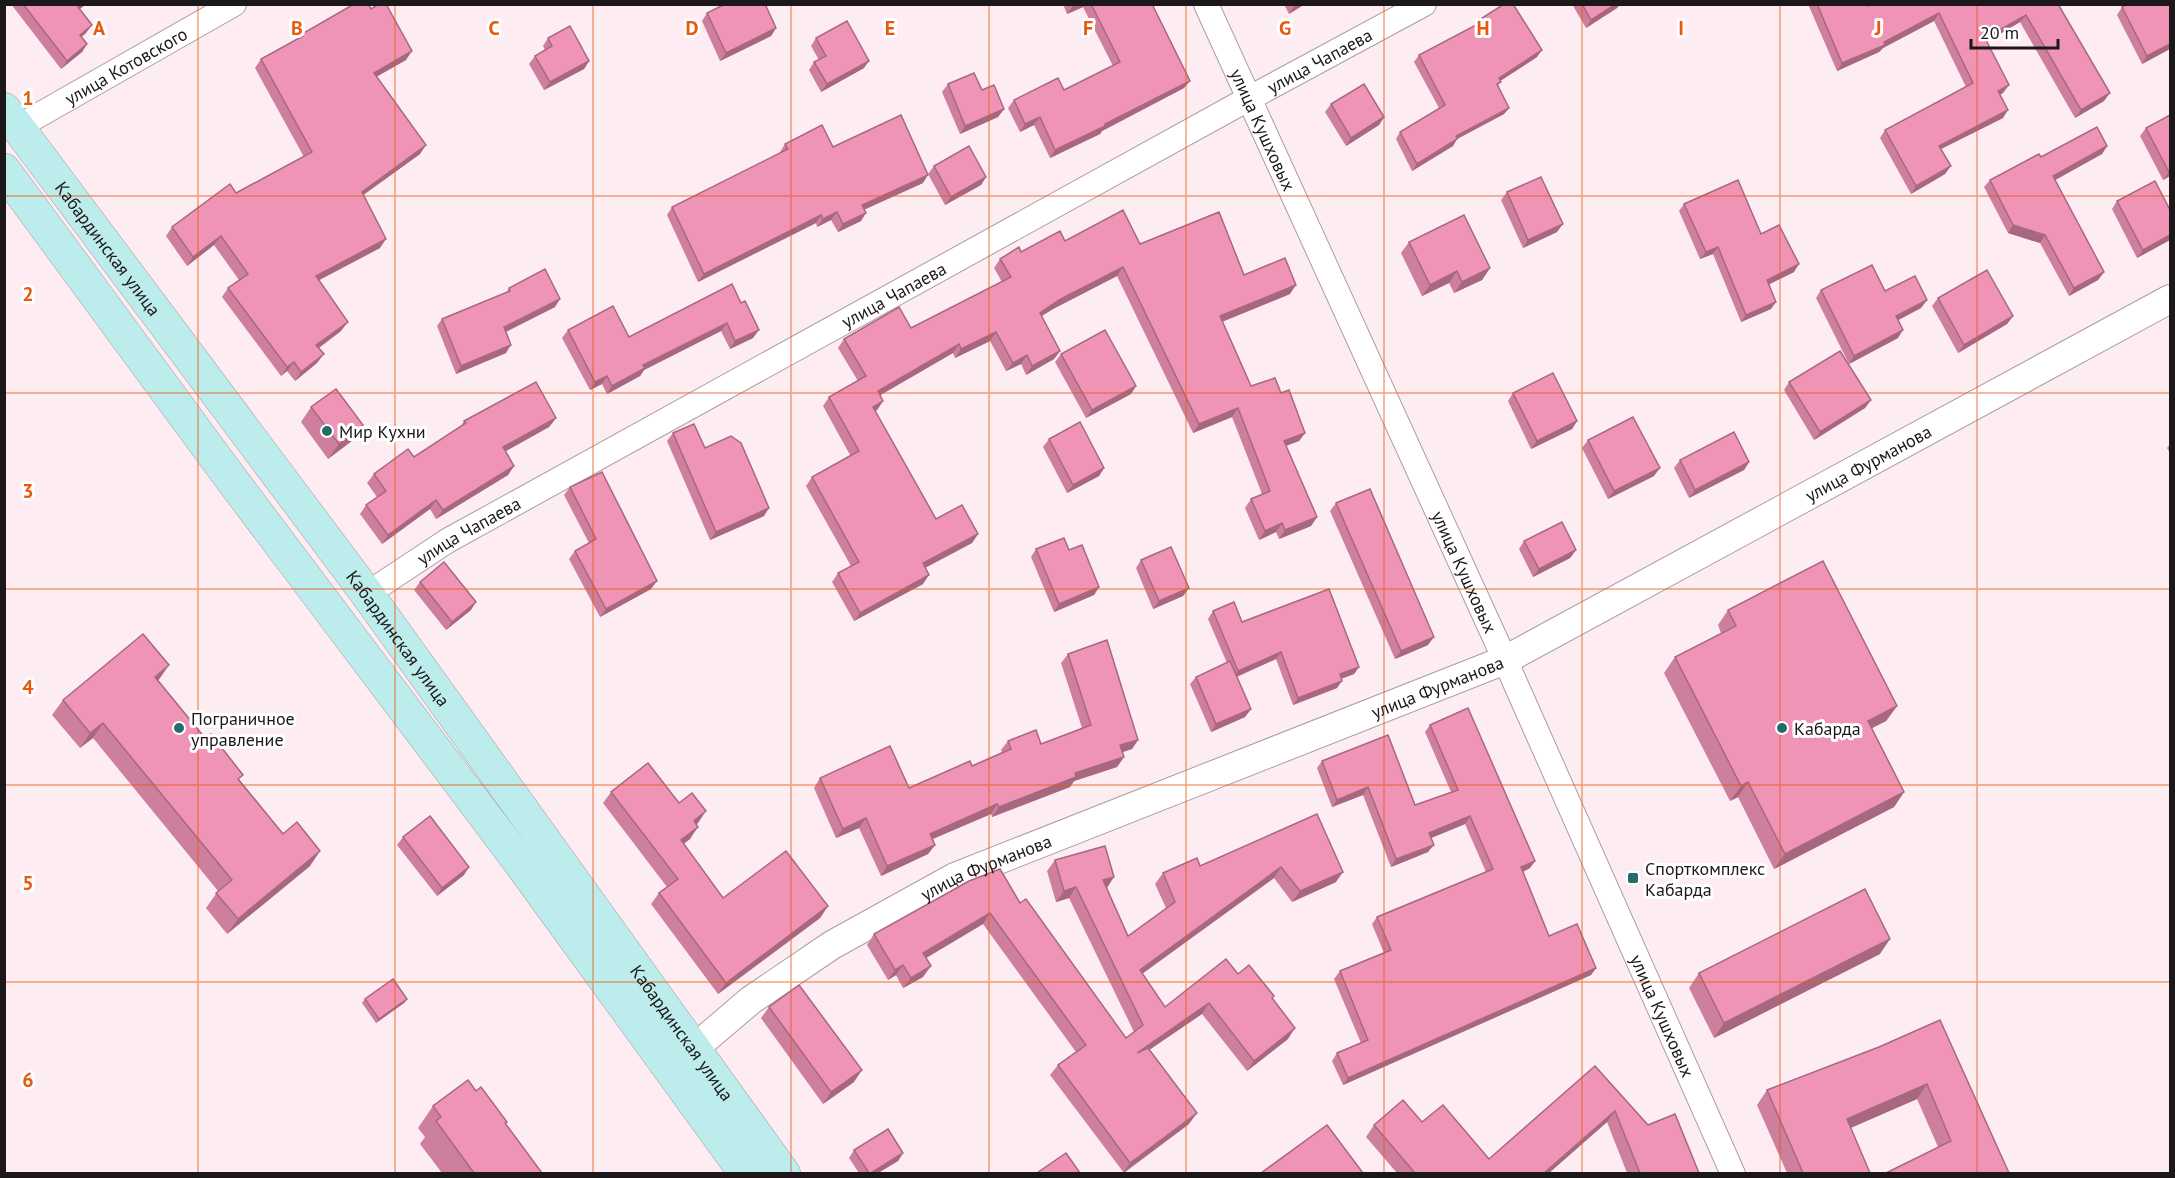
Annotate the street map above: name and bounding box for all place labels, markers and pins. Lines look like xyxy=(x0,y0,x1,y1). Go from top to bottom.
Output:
place label: Мир Кухни xyxy=(339,420,426,443)
marker: Мир Кухни xyxy=(320,424,334,438)
place label: Пограничное управление xyxy=(191,707,295,751)
place label: Кабарда xyxy=(1794,717,1861,740)
marker: Пограничное управление xyxy=(172,721,186,735)
marker: Кабарда xyxy=(1775,721,1789,735)
place label: Спорткомплекс Кабарда xyxy=(1645,857,1765,901)
marker: Спорткомплекс Кабарда xyxy=(1626,871,1640,885)

